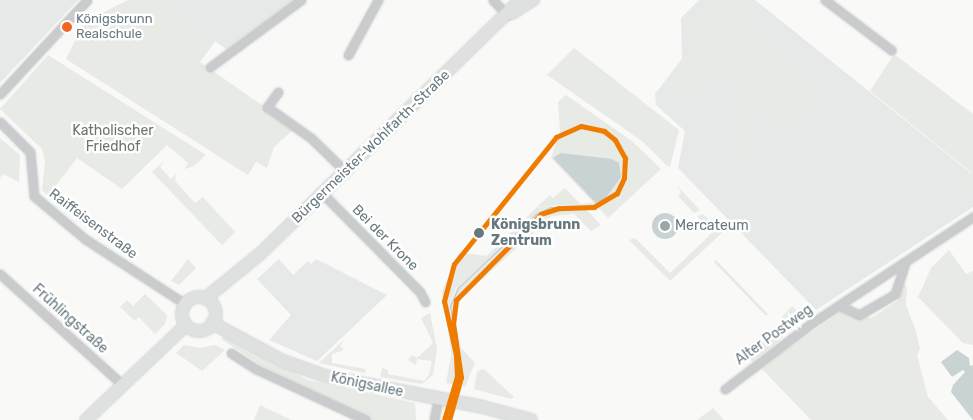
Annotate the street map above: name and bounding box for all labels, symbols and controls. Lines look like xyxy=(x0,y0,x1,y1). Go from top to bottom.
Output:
place label: Königsbrunn Realschule xyxy=(76,12,153,43)
marker: Königsbrunn Realschule xyxy=(62,22,72,32)
street label: Bürgermeister-Wohlfarth-Straße xyxy=(289,67,453,227)
park label: Katholischer Friedhof xyxy=(72,123,154,156)
street label: Raiffeisenstraße xyxy=(46,185,140,263)
street label: Bei der Krone xyxy=(348,201,422,275)
place label: Königsbrunn Zentrum xyxy=(491,217,580,250)
place label: Mercateum xyxy=(675,218,749,234)
marker: Mercateum xyxy=(659,220,671,232)
marker: Königsbrunn Zentrum xyxy=(471,225,487,241)
street label: Frühlingstraße xyxy=(29,281,111,357)
street label: Alter Postweg xyxy=(732,301,816,369)
street label: Königsallee xyxy=(329,369,405,401)

